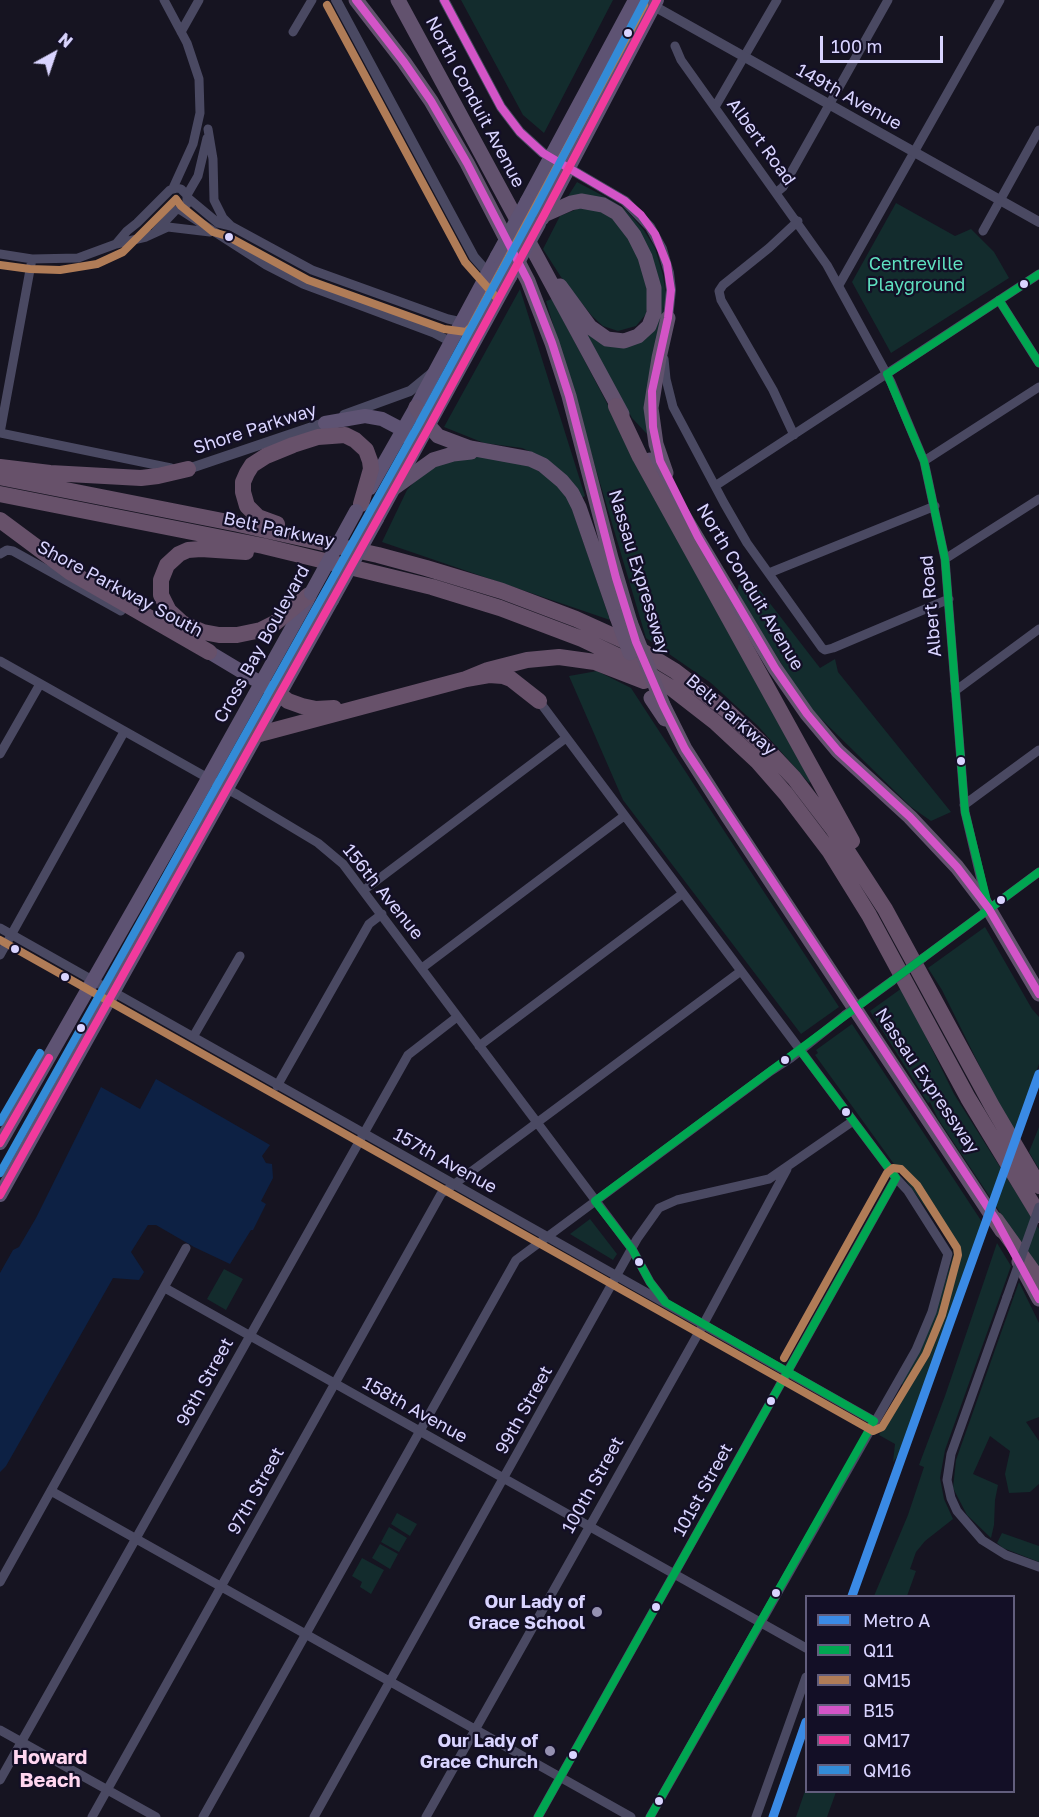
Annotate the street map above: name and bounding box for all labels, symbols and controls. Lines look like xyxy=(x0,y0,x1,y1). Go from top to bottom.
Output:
street label: North Conduit Avenue xyxy=(421,13,529,191)
north arrow xyxy=(24,24,84,84)
scale bar xyxy=(823,24,946,62)
unlabelled marker xyxy=(622,27,634,39)
text: N xyxy=(54,29,77,52)
text: 100 m xyxy=(831,35,882,57)
street label: 149th Avenue xyxy=(793,59,905,135)
street label: Albert Road xyxy=(722,94,800,190)
unlabelled marker xyxy=(223,231,235,243)
park label: Centreville Playground xyxy=(867,253,965,296)
unlabelled marker xyxy=(1018,278,1030,290)
street label: Shore Parkway xyxy=(191,399,319,459)
street label: Nassau Expressway xyxy=(604,487,674,657)
street label: North Conduit Avenue xyxy=(692,500,808,674)
street label: Belt Parkway xyxy=(222,508,336,552)
street label: Shore Parkway South xyxy=(34,536,206,642)
street label: Albert Road xyxy=(916,554,946,658)
street label: Cross Bay Boulevard xyxy=(210,561,314,727)
street label: Belt Parkway xyxy=(681,670,781,760)
unlabelled marker xyxy=(955,755,967,767)
street label: 156th Avenue xyxy=(338,840,428,944)
unlabelled marker xyxy=(995,894,1007,906)
unlabelled marker xyxy=(9,943,21,955)
unlabelled marker xyxy=(59,971,71,983)
street label: Nassau Expressway xyxy=(870,1004,984,1158)
unlabelled marker xyxy=(75,1022,87,1034)
unlabelled marker xyxy=(779,1054,791,1066)
unlabelled marker xyxy=(840,1106,852,1118)
street label: 157th Avenue xyxy=(389,1124,501,1198)
unlabelled marker xyxy=(633,1256,645,1268)
street label: 96th Street xyxy=(172,1334,238,1430)
street label: 99th Street xyxy=(491,1362,557,1458)
street label: 158th Avenue xyxy=(359,1372,471,1448)
unlabelled marker xyxy=(765,1395,777,1407)
street label: 100th Street xyxy=(558,1433,628,1537)
street label: 101st Street xyxy=(669,1440,737,1540)
street label: 97th Street xyxy=(223,1444,289,1538)
unlabelled marker xyxy=(770,1587,782,1599)
place label: Our Lady of Grace School xyxy=(468,1591,585,1634)
legend xyxy=(805,1595,1015,1793)
unlabelled marker xyxy=(650,1601,662,1613)
marker: Our Lady of Grace School xyxy=(590,1605,604,1619)
text: Metro A xyxy=(863,1609,930,1631)
text: Q11 xyxy=(863,1639,894,1661)
text: QM15 xyxy=(863,1669,911,1691)
text: B15 xyxy=(863,1699,894,1721)
text: QM17 xyxy=(863,1729,910,1751)
place label: Our Lady of Grace Church xyxy=(420,1730,538,1772)
marker: Our Lady of Grace Church xyxy=(543,1744,557,1758)
district label: Howard Beach xyxy=(13,1746,87,1793)
unlabelled marker xyxy=(567,1749,579,1761)
text: QM16 xyxy=(863,1759,911,1781)
unlabelled marker xyxy=(653,1795,665,1807)

